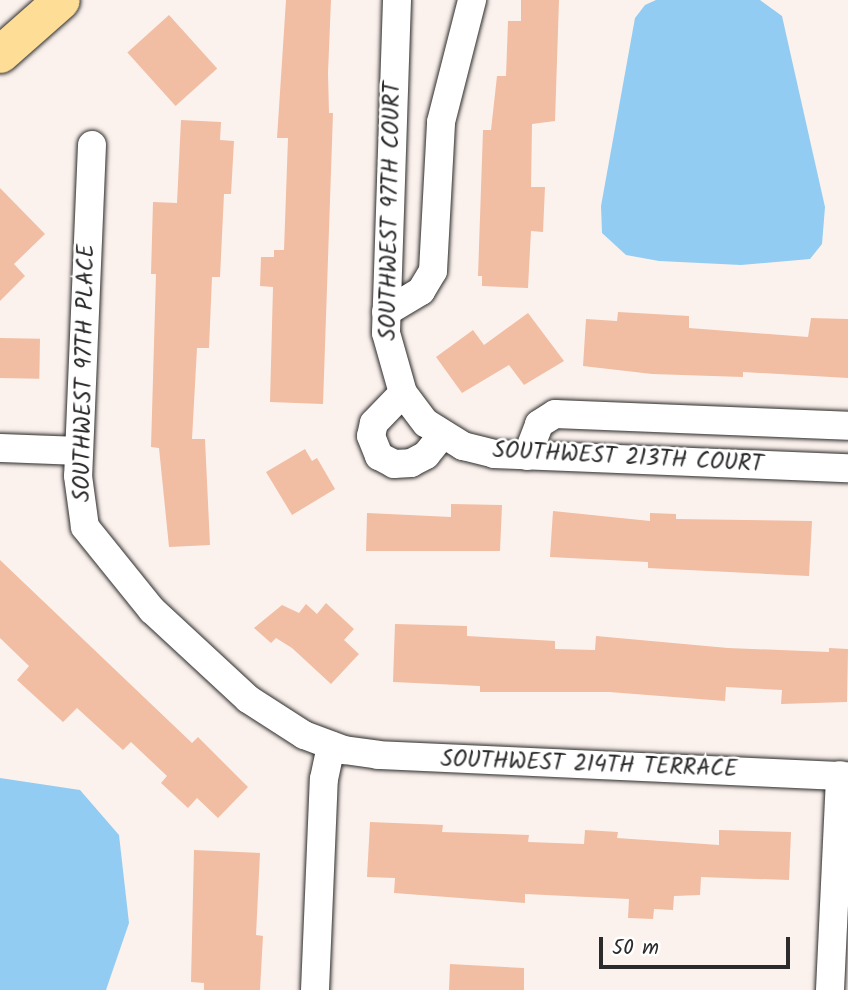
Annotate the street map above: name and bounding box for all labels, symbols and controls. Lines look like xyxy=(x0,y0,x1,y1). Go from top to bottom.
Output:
street label: SOUTHWEST 97TH COURT xyxy=(375,81,407,341)
street label: SOUTHWEST 97TH PLACE xyxy=(69,244,101,502)
street label: SOUTHWEST 213TH COURT xyxy=(492,437,764,479)
street label: SOUTHWEST 214TH TERRACE xyxy=(440,746,738,784)
scale bar xyxy=(603,923,794,967)
text: 50 m xyxy=(612,932,659,965)

